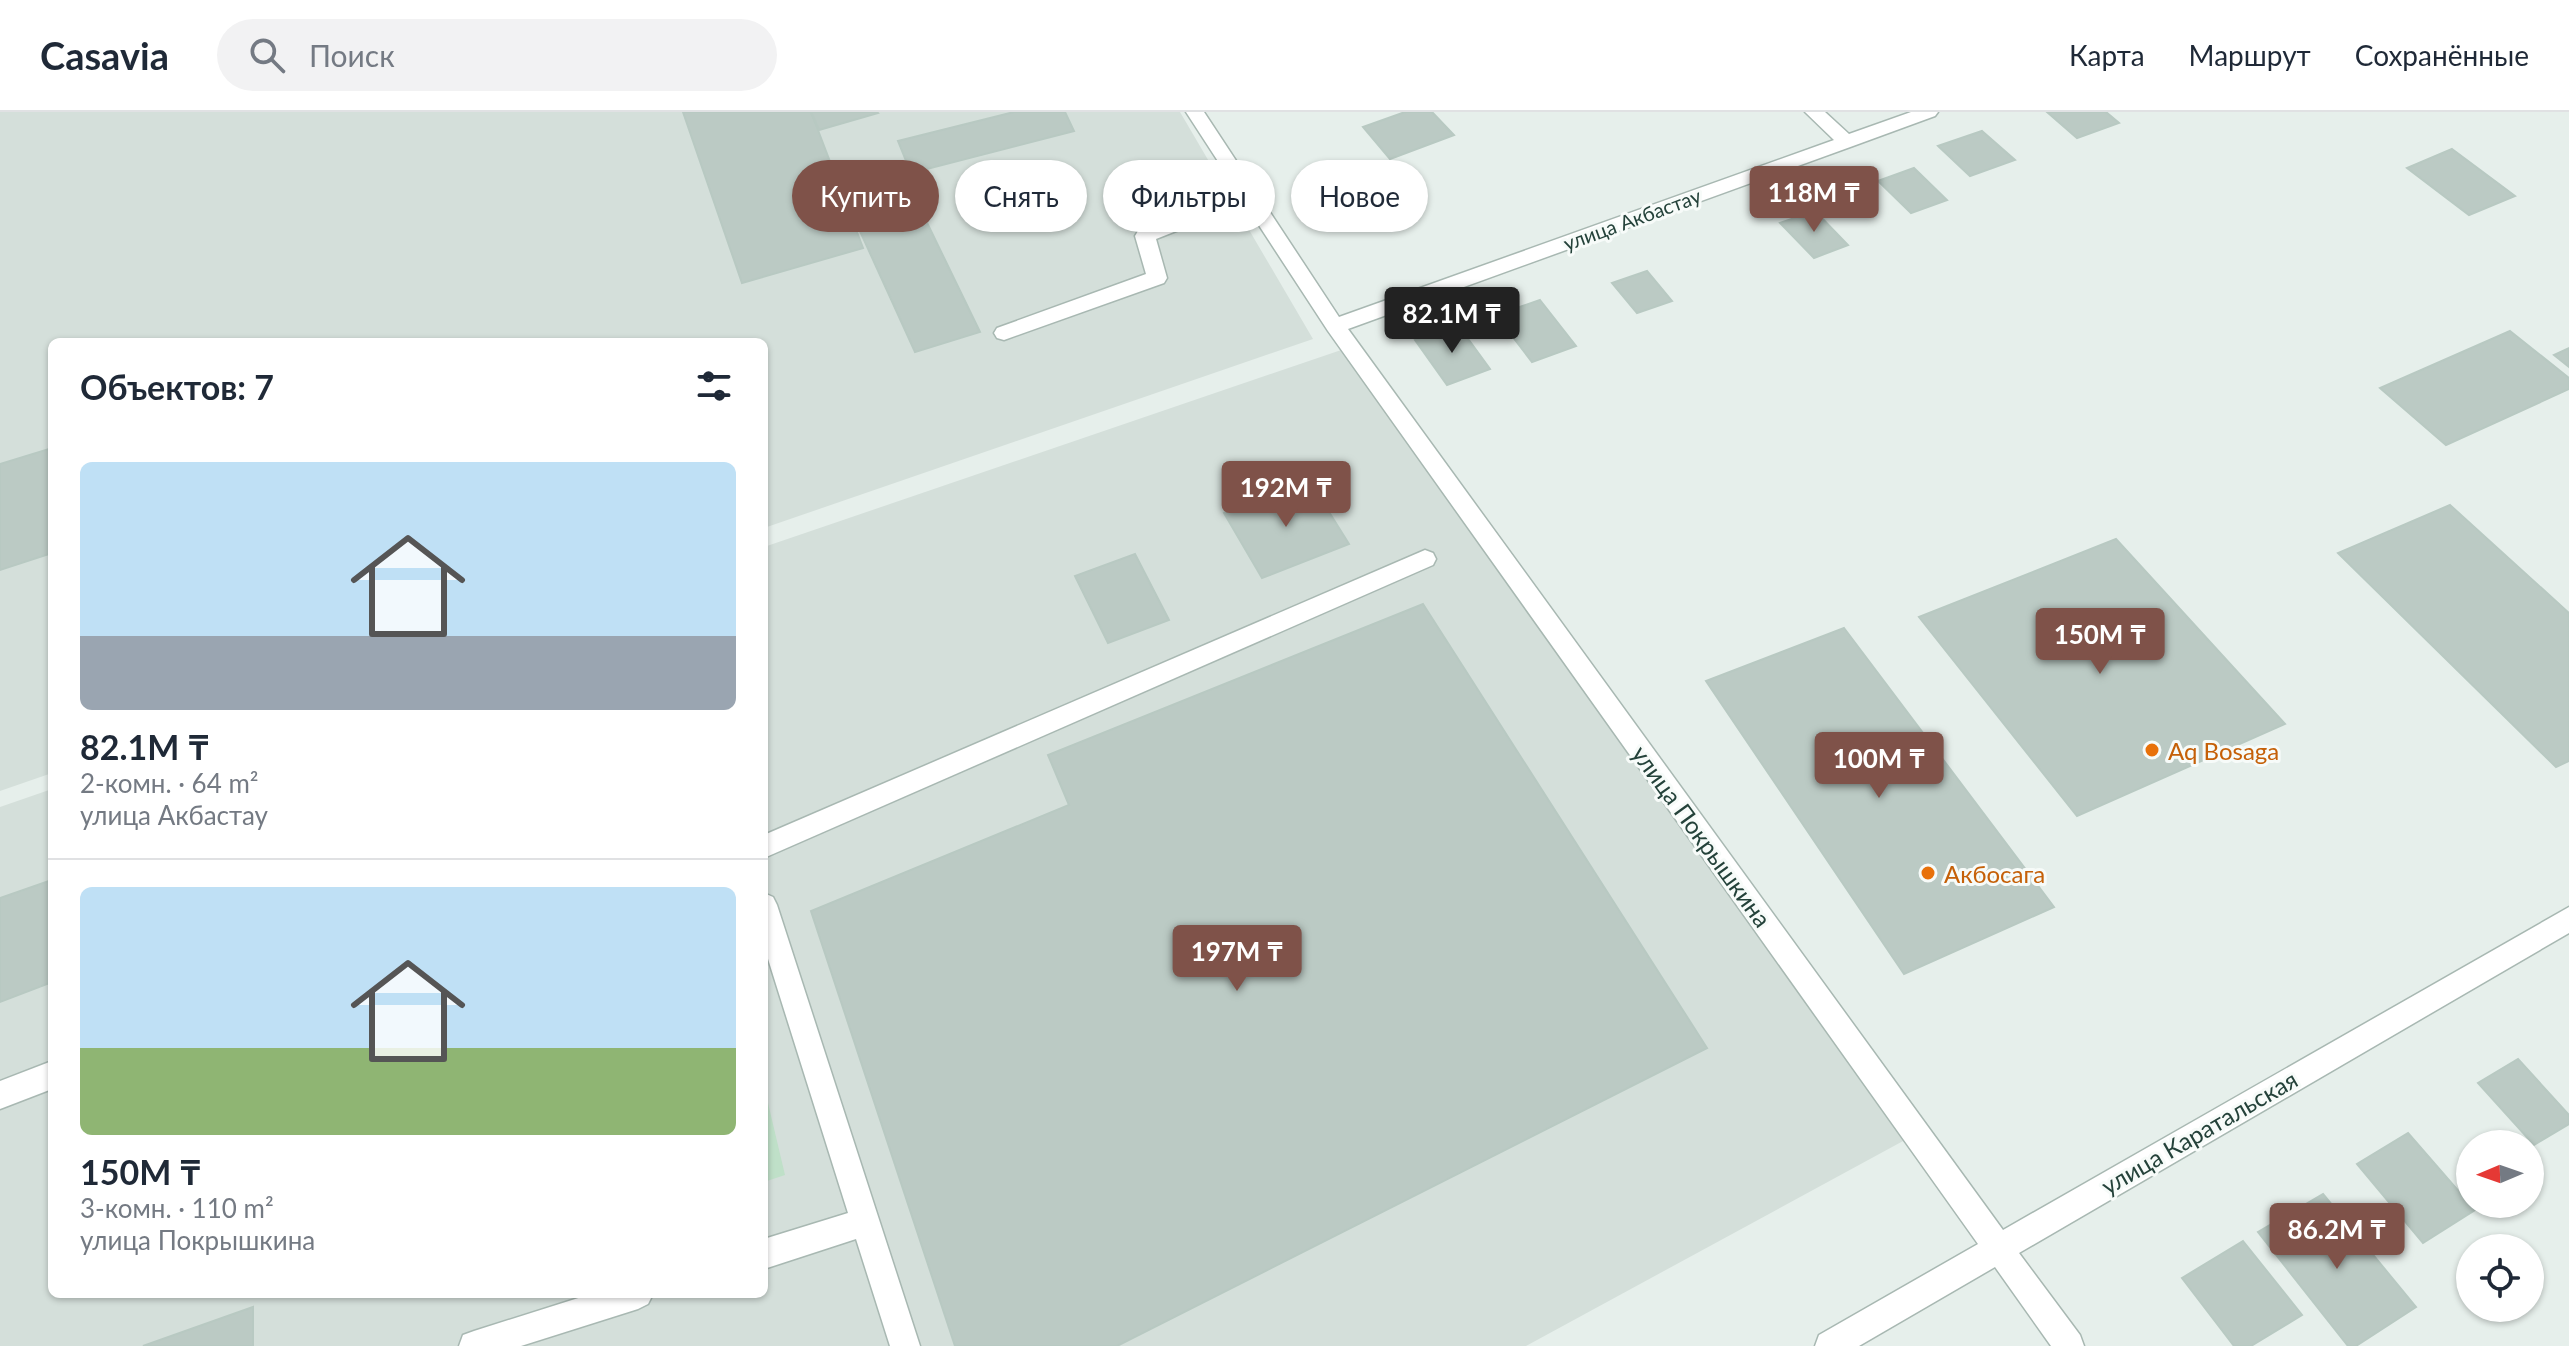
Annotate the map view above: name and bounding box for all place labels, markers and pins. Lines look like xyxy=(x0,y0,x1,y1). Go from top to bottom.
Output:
pin: 118M ₸ xyxy=(1749,166,1879,234)
pin: 82.1M ₸ xyxy=(1378,287,1526,355)
pin: 192M ₸ xyxy=(1221,461,1351,529)
pin: 150M ₸ xyxy=(2035,608,2165,676)
pin: 100M ₸ xyxy=(1814,732,1944,800)
place label: Aq Bosaga xyxy=(2168,736,2279,765)
marker: Aq Bosaga xyxy=(2143,741,2161,759)
place label: Акбосага xyxy=(1944,859,2045,888)
marker: Акбосага xyxy=(1919,864,1937,882)
pin: 197M ₸ xyxy=(1172,925,1302,993)
pin: 86.2M ₸ xyxy=(2263,1203,2411,1271)

